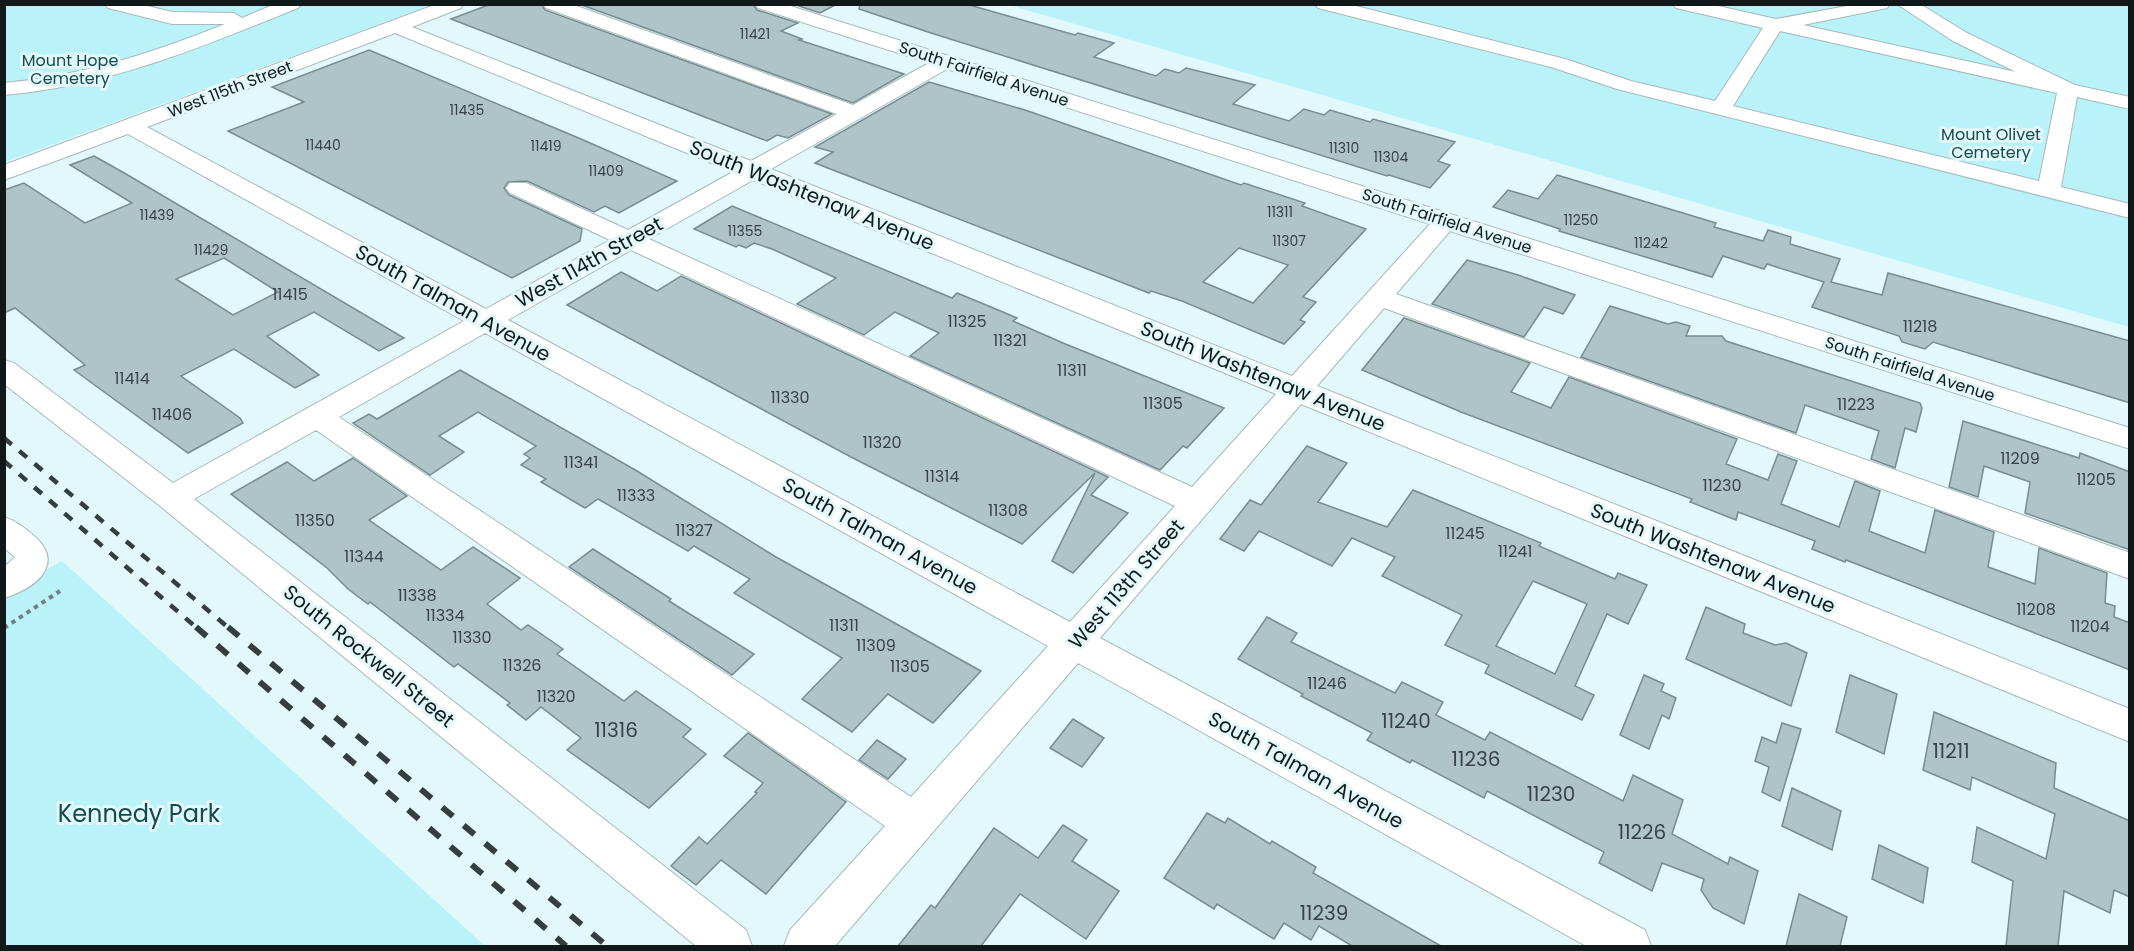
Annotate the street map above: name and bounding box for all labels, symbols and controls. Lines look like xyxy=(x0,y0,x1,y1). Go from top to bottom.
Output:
house number: 11421 xyxy=(740,24,770,44)
street label: South Fairfield Avenue xyxy=(896,36,1072,112)
park label: Mount Hope Cemetery xyxy=(22,49,118,90)
street label: West 115th Street xyxy=(165,55,296,123)
house number: 11435 xyxy=(450,100,484,120)
park label: Mount Olivet Cemetery xyxy=(1941,123,2041,164)
street label: South Washtenaw Avenue xyxy=(685,133,939,257)
house number: 11440 xyxy=(305,135,341,155)
house number: 11419 xyxy=(530,136,562,156)
house number: 11310 xyxy=(1329,138,1359,158)
house number: 11304 xyxy=(1374,147,1409,167)
house number: 11409 xyxy=(588,161,624,181)
street label: South Fairfield Avenue xyxy=(1359,183,1535,259)
house number: 11311 xyxy=(1267,202,1293,222)
house number: 11439 xyxy=(140,205,174,225)
street label: West 114th Street xyxy=(510,210,668,314)
house number: 11250 xyxy=(1564,210,1598,230)
house number: 11355 xyxy=(728,221,762,241)
house number: 11307 xyxy=(1272,231,1306,251)
house number: 11242 xyxy=(1634,233,1668,253)
street label: South Talman Avenue xyxy=(350,238,556,368)
house number: 11429 xyxy=(194,240,228,260)
house number: 11415 xyxy=(272,283,308,306)
house number: 11325 xyxy=(948,310,986,333)
street label: South Washtenaw Avenue xyxy=(1136,314,1390,438)
house number: 11218 xyxy=(1903,315,1937,338)
house number: 11321 xyxy=(993,329,1027,352)
street label: South Fairfield Avenue xyxy=(1822,331,1998,407)
house number: 11311 xyxy=(1057,359,1087,382)
house number: 11414 xyxy=(114,367,150,390)
house number: 11330 xyxy=(770,386,810,409)
house number: 11305 xyxy=(1143,392,1183,415)
house number: 11223 xyxy=(1837,393,1875,416)
house number: 11406 xyxy=(152,403,192,426)
house number: 11320 xyxy=(863,431,901,454)
house number: 11209 xyxy=(2000,447,2040,470)
house number: 11341 xyxy=(564,451,598,474)
house number: 11314 xyxy=(925,465,959,488)
house number: 11205 xyxy=(2076,468,2116,491)
street label: South Talman Avenue xyxy=(777,471,983,601)
house number: 11230 xyxy=(1703,474,1741,497)
house number: 11333 xyxy=(617,484,655,507)
street label: South Washtenaw Avenue xyxy=(1586,496,1840,620)
house number: 11308 xyxy=(988,499,1028,522)
house number: 11350 xyxy=(295,509,335,532)
street label: West 113th Street xyxy=(1062,513,1190,655)
house number: 11327 xyxy=(675,519,713,542)
house number: 11245 xyxy=(1445,522,1485,545)
house number: 11241 xyxy=(1498,540,1532,563)
house number: 11344 xyxy=(344,545,384,568)
street label: South Rockwell Street xyxy=(278,578,460,734)
house number: 11338 xyxy=(397,584,437,607)
house number: 11208 xyxy=(2016,598,2056,621)
house number: 11334 xyxy=(425,604,465,627)
house number: 11311 xyxy=(829,614,859,637)
house number: 11204 xyxy=(2070,615,2110,638)
house number: 11330 xyxy=(452,626,492,649)
house number: 11309 xyxy=(856,634,896,657)
house number: 11326 xyxy=(502,654,542,677)
house number: 11305 xyxy=(890,655,930,678)
house number: 11246 xyxy=(1307,672,1347,695)
house number: 11320 xyxy=(537,685,575,708)
street label: South Talman Avenue xyxy=(1203,705,1409,835)
house number: 11240 xyxy=(1381,707,1431,735)
house number: 11316 xyxy=(594,716,638,744)
house number: 11211 xyxy=(1932,737,1970,765)
house number: 11236 xyxy=(1452,745,1500,773)
house number: 11230 xyxy=(1527,780,1575,808)
park label: Kennedy Park xyxy=(58,797,221,830)
house number: 11226 xyxy=(1618,818,1666,846)
house number: 11239 xyxy=(1300,899,1348,927)

